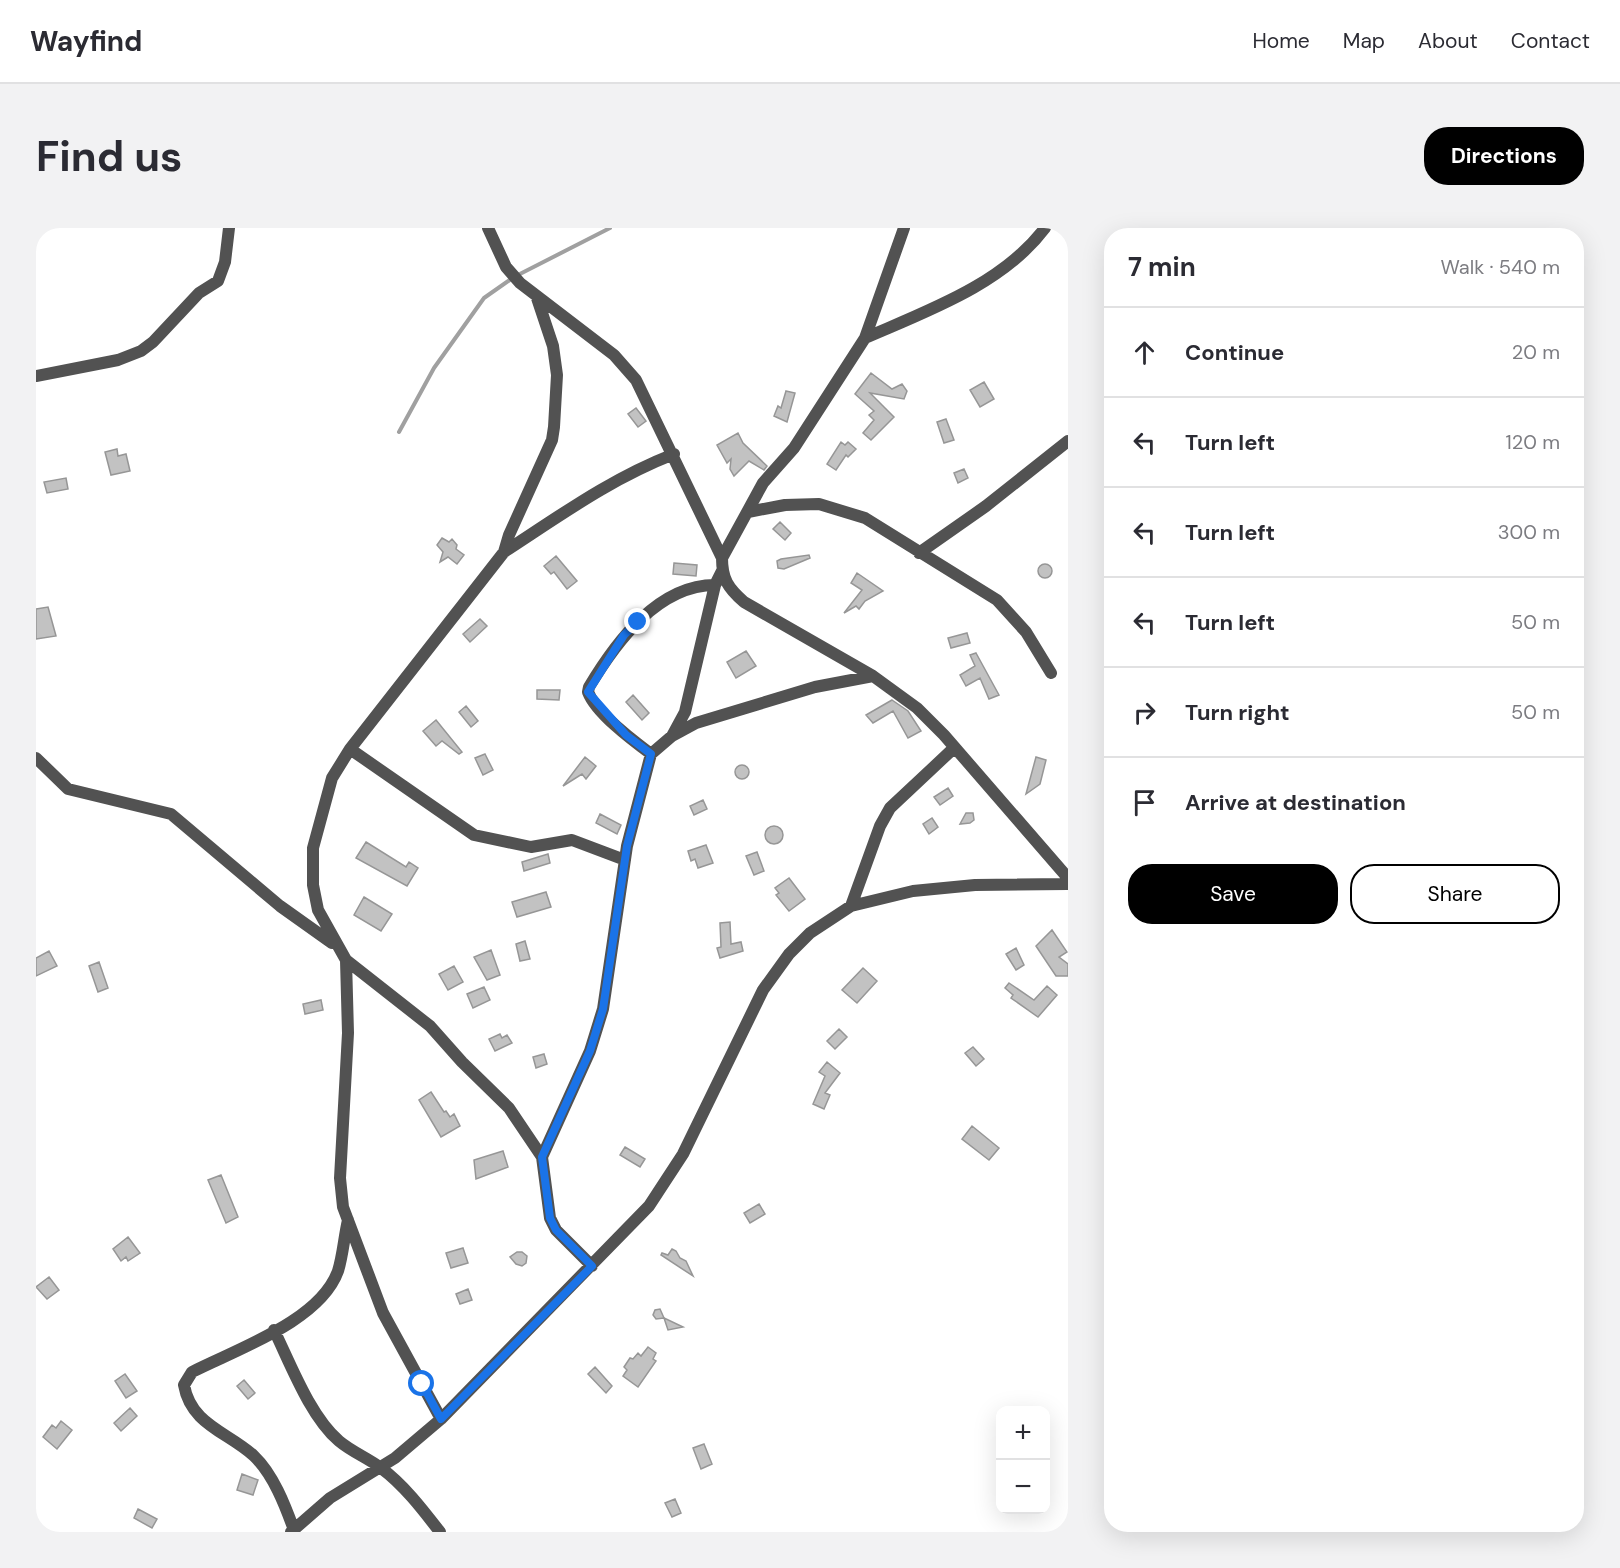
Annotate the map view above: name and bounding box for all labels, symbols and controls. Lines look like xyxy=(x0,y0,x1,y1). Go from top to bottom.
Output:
text: Wayfind xyxy=(30,23,142,60)
text: Home xyxy=(1252,27,1310,55)
text: Map xyxy=(1343,27,1385,55)
text: About xyxy=(1418,27,1478,55)
text: Contact xyxy=(1511,27,1590,55)
button: Directions xyxy=(1424,127,1584,185)
text: Find us xyxy=(36,129,182,184)
text: 7 min xyxy=(1128,250,1196,284)
text: Walk · 540 m xyxy=(1440,254,1560,280)
icon: ahead xyxy=(1128,336,1161,369)
text: Continue xyxy=(1185,338,1284,367)
text: 20 m xyxy=(1512,339,1560,365)
icon: left xyxy=(1128,426,1161,459)
text: Turn left xyxy=(1185,428,1275,457)
text: 120 m xyxy=(1506,429,1560,455)
icon: left xyxy=(1128,516,1161,549)
text: Turn left xyxy=(1185,518,1275,547)
text: 300 m xyxy=(1498,519,1560,545)
icon: left xyxy=(1128,606,1161,639)
route end xyxy=(624,608,650,634)
text: Turn left xyxy=(1185,608,1275,637)
text: 50 m xyxy=(1511,609,1560,635)
icon: right xyxy=(1128,696,1161,729)
text: Turn right xyxy=(1185,698,1290,727)
text: 50 m xyxy=(1511,699,1560,725)
icon: arrive xyxy=(1128,786,1161,819)
text: Arrive at destination xyxy=(1185,788,1406,817)
button: Save xyxy=(1128,864,1338,924)
button: Share xyxy=(1350,864,1560,924)
route start xyxy=(408,1370,434,1396)
map controls xyxy=(996,1406,1050,1514)
button: + xyxy=(996,1406,1050,1460)
button: − xyxy=(996,1460,1050,1514)

